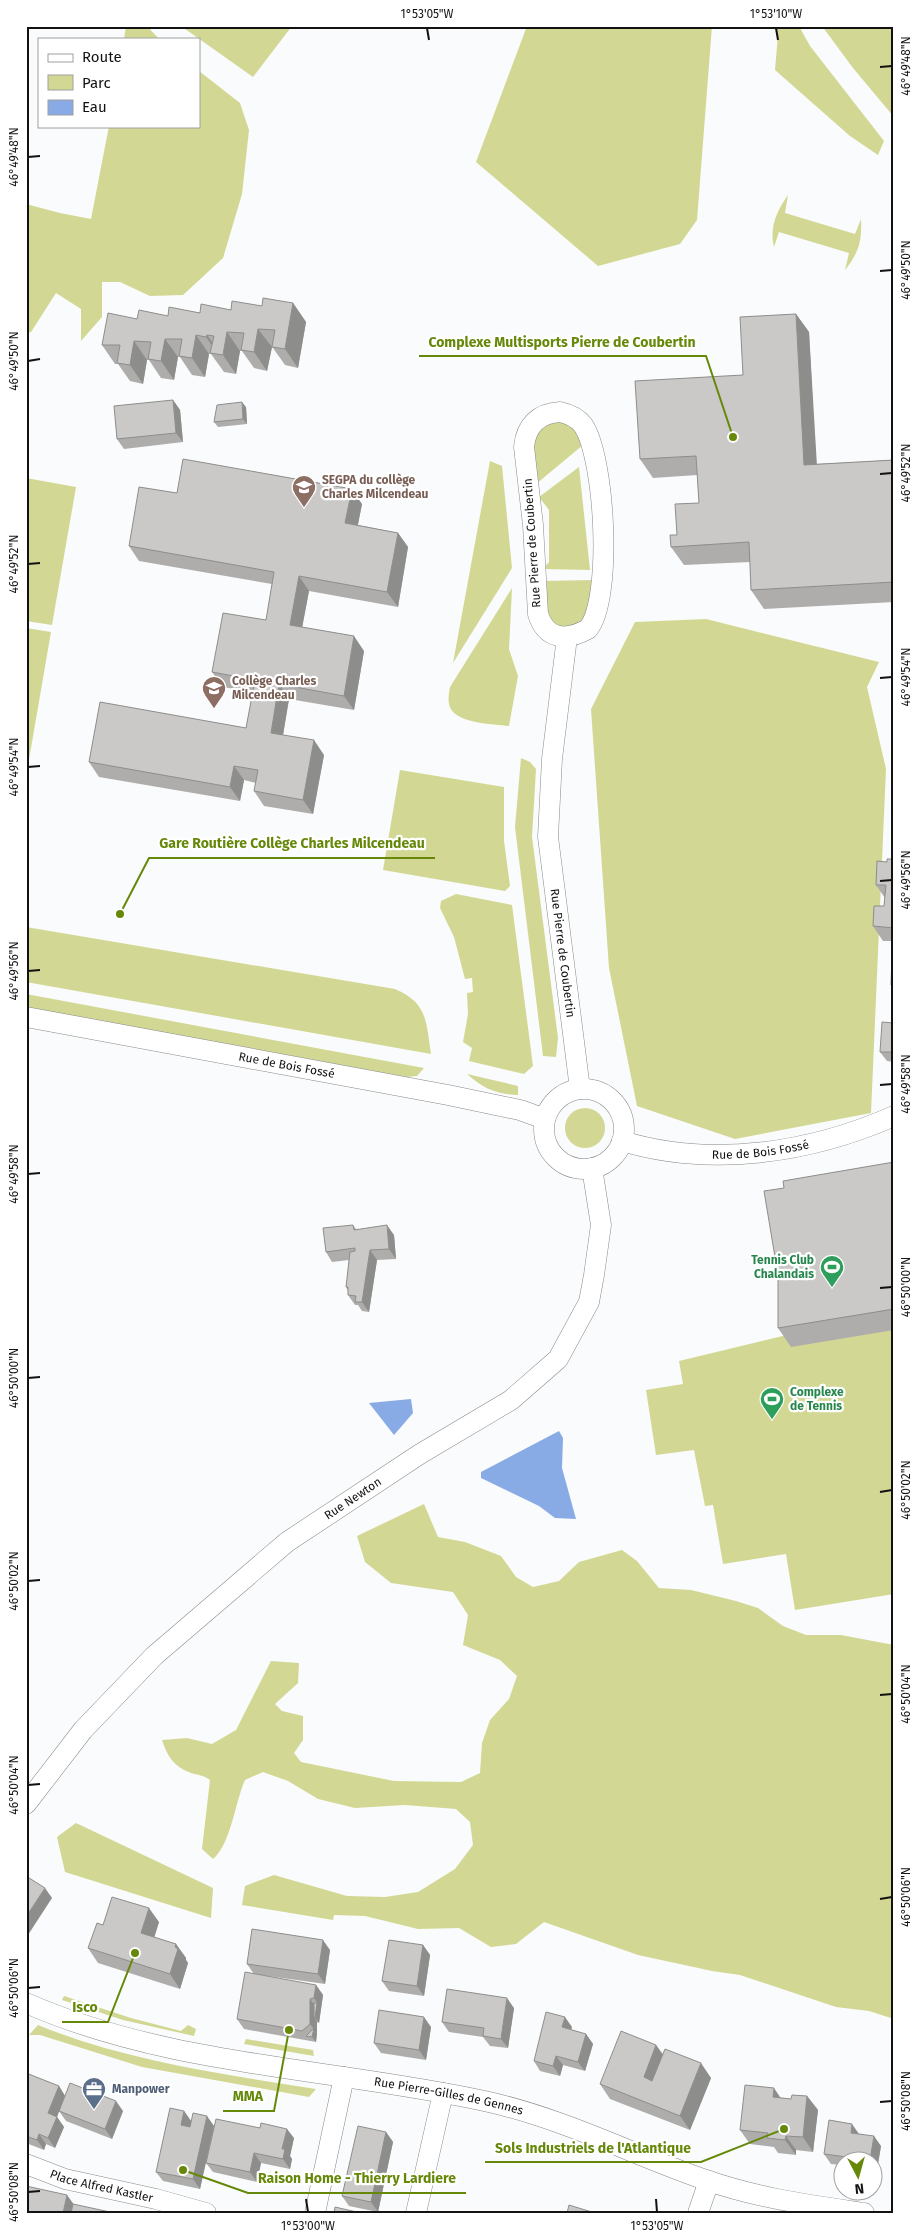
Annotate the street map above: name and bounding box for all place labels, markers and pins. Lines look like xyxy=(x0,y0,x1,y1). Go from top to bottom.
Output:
callout: Complexe Multisports Pierre de Coubertin xyxy=(419,327,706,356)
place label: SEGPA du collège Charles Milcendeau xyxy=(322,473,429,501)
school or university icon: SEGPA du collège Charles Milcendeau xyxy=(291,474,317,508)
place label: Collège Charles Milcendeau xyxy=(232,674,316,702)
school or university icon: Collège Charles Milcendeau xyxy=(201,675,227,709)
callout: Gare Routière Collège Charles Milcendeau xyxy=(149,829,435,858)
place label: Tennis Club Chalandais xyxy=(751,1253,814,1281)
sports icon: Tennis Club Chalandais xyxy=(819,1254,845,1288)
place label: Complexe de Tennis xyxy=(790,1385,844,1413)
sports icon: Complexe de Tennis xyxy=(759,1386,785,1420)
callout: Isco xyxy=(62,1993,108,2022)
office icon: Manpower xyxy=(81,2076,107,2110)
place label: Manpower xyxy=(112,2082,170,2096)
callout: MMA xyxy=(223,2082,274,2111)
callout: Sols Industriels de l'Atlantique xyxy=(485,2133,701,2162)
callout: Raison Home - Thierry Lardiere xyxy=(248,2164,466,2193)

